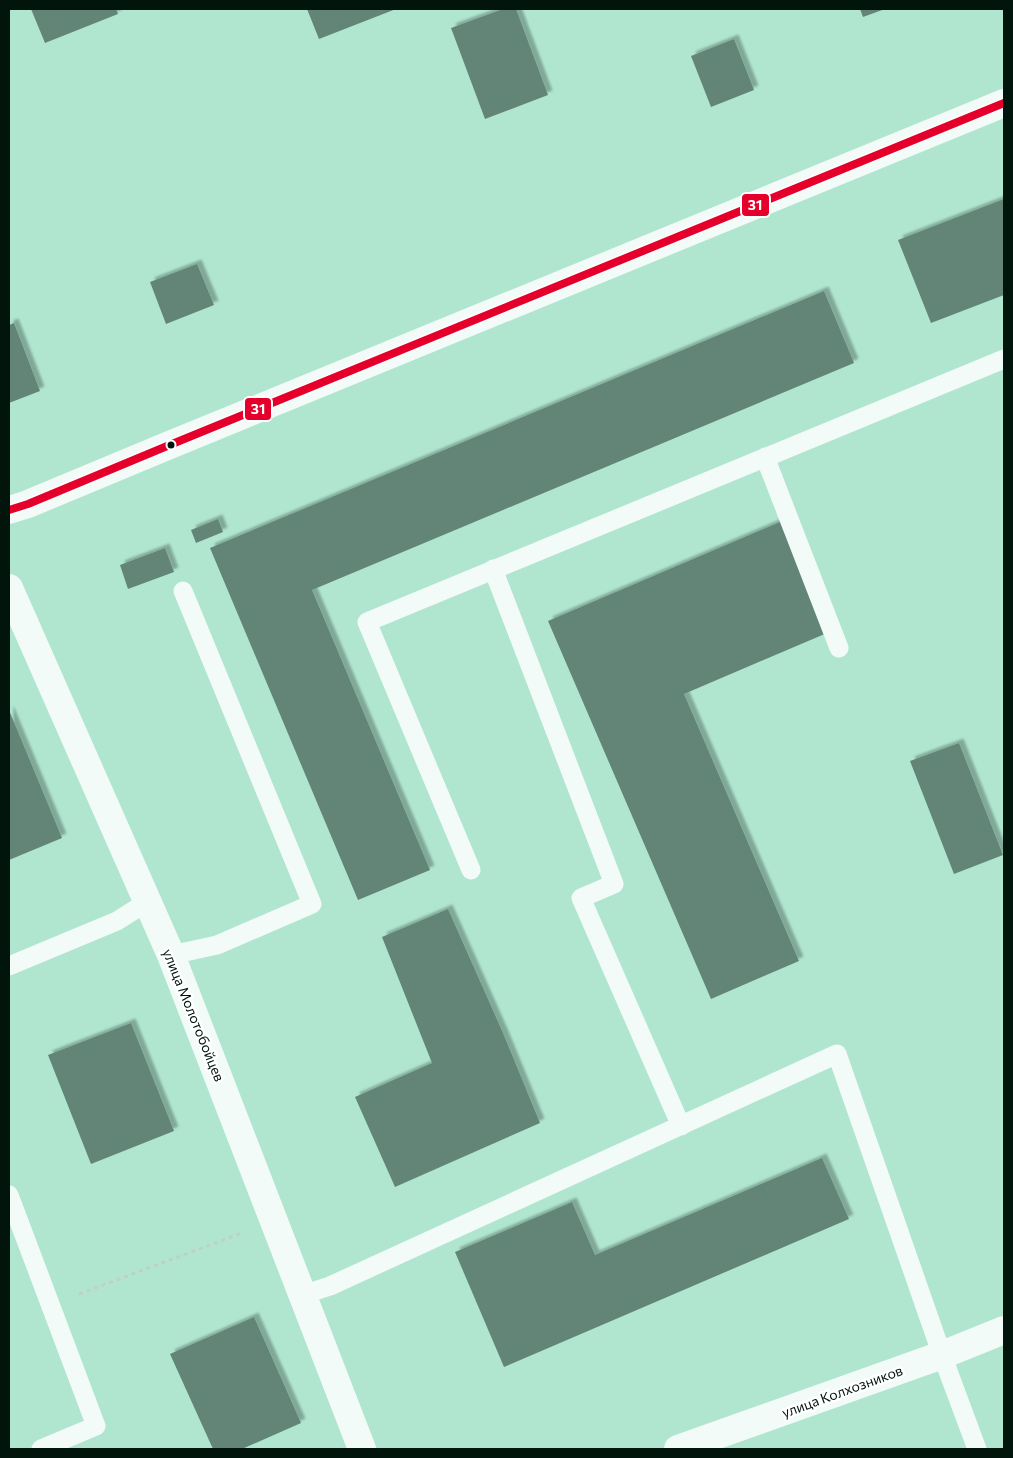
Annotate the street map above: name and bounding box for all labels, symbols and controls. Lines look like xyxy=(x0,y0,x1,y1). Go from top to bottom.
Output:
line badge: 31 xyxy=(741,193,770,217)
text: 31 xyxy=(748,196,762,213)
line badge: 31 xyxy=(244,397,272,421)
text: 31 xyxy=(251,400,265,417)
unlabelled marker xyxy=(166,440,176,450)
street label: улица Молотобойцев xyxy=(160,946,228,1084)
street label: улица Колхозников xyxy=(779,1361,905,1421)

